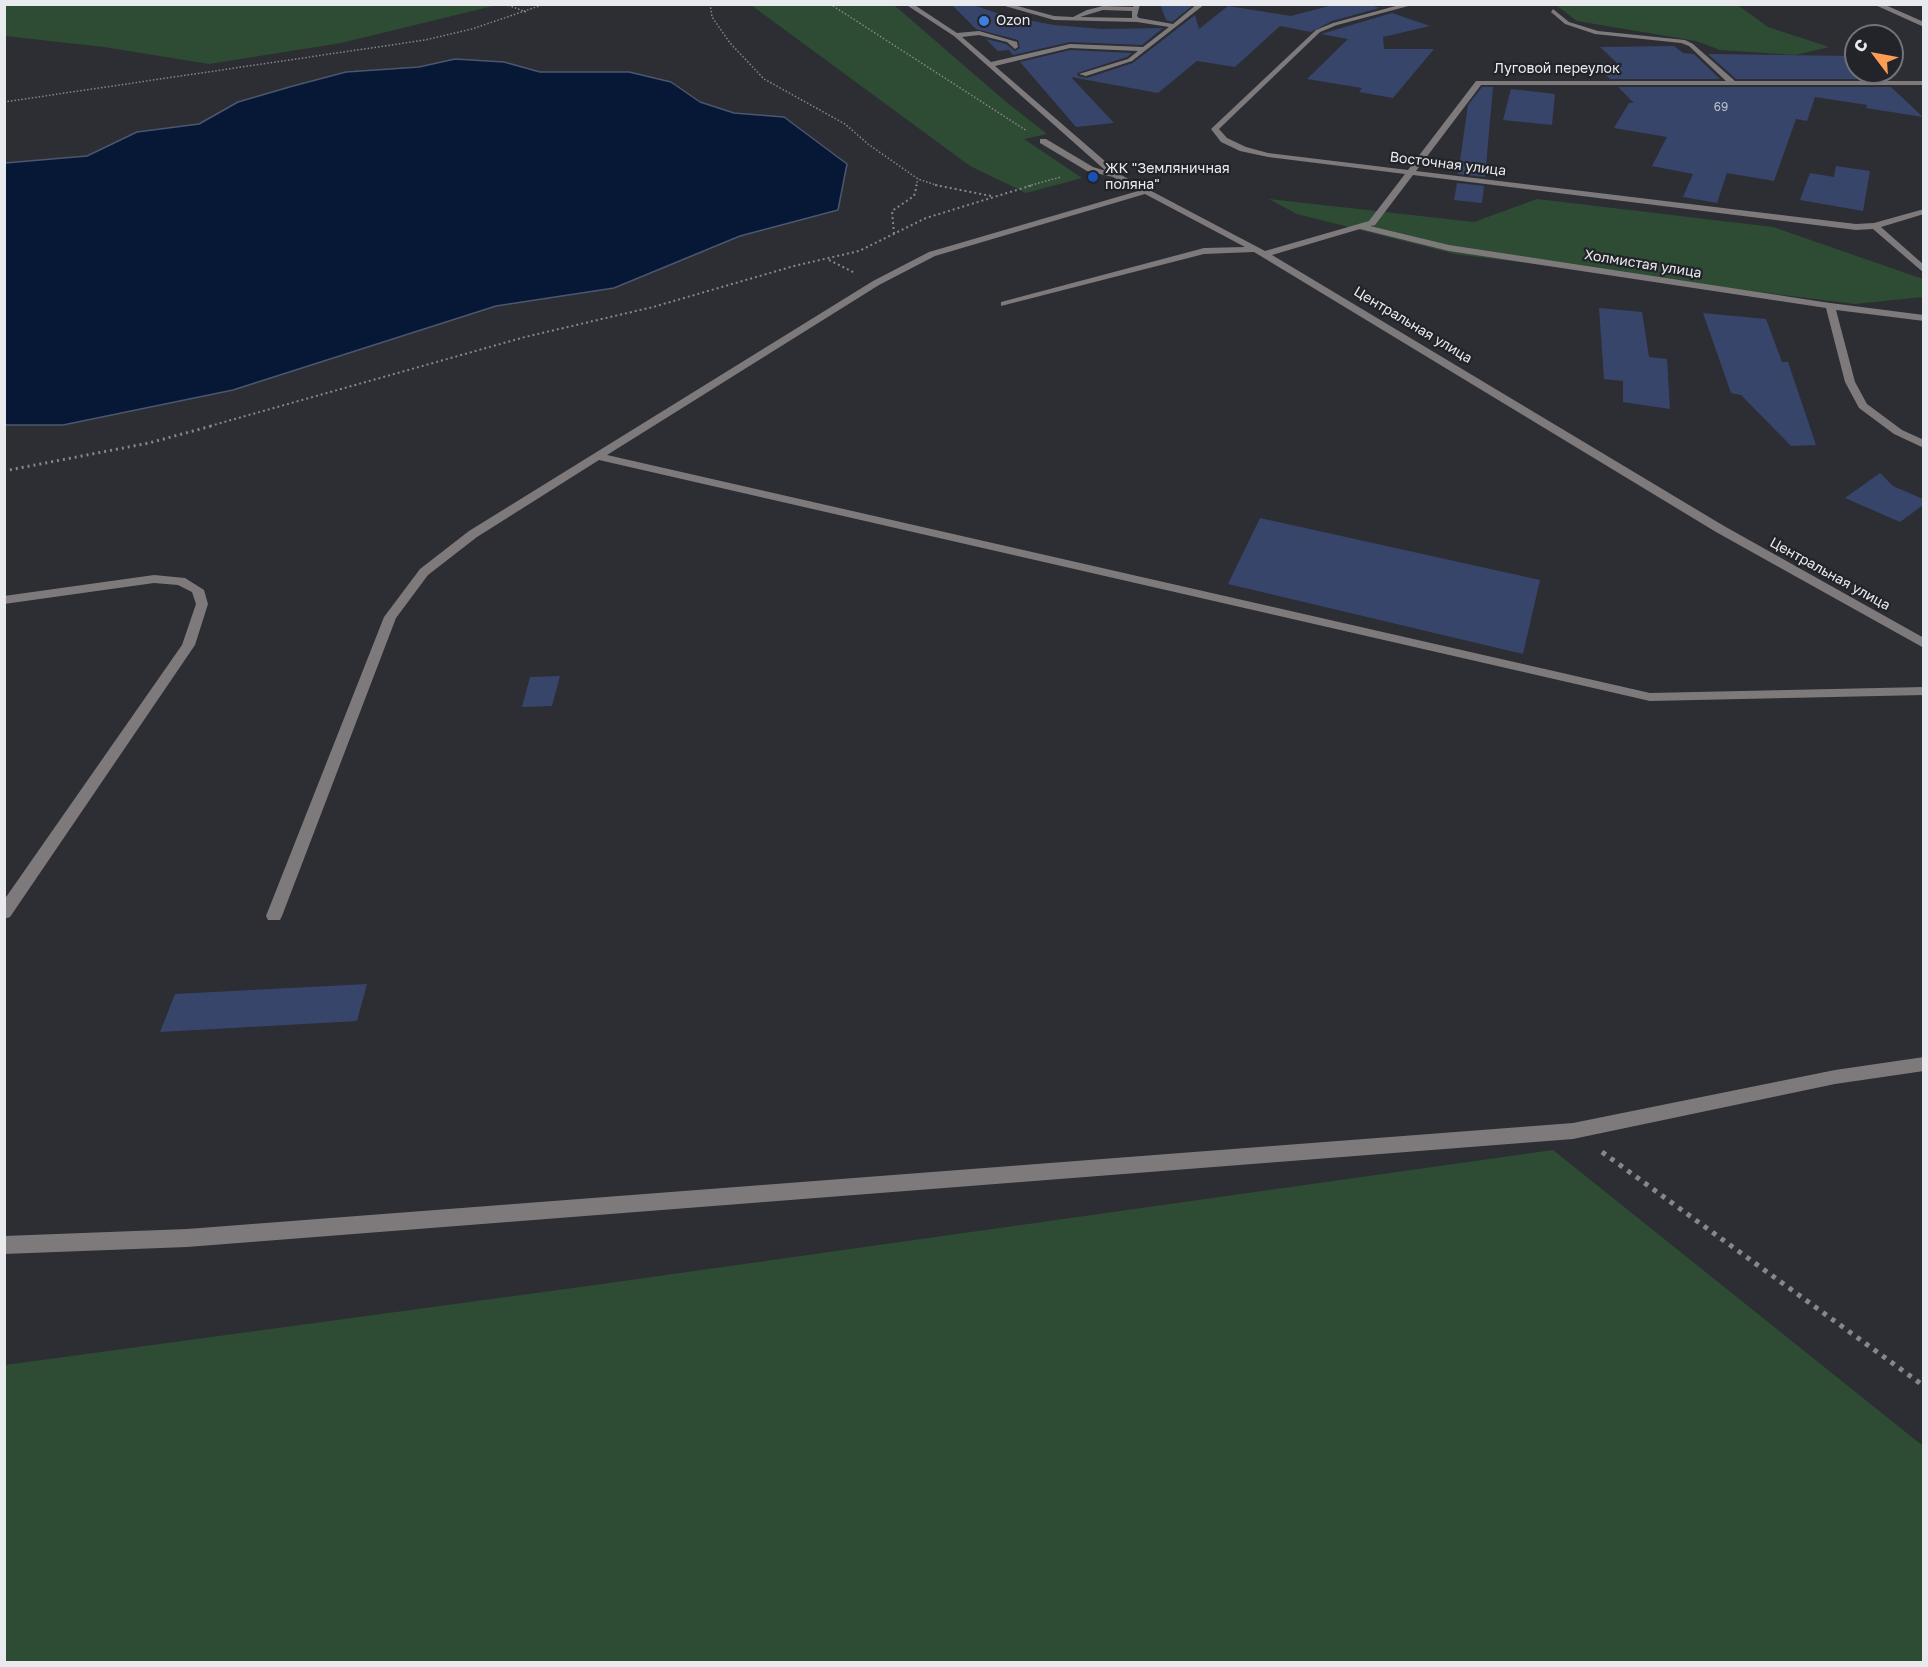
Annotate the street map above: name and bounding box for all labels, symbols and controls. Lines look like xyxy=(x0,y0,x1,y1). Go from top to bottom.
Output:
place label: Ozon xyxy=(996,13,1030,29)
marker: Ozon xyxy=(977,14,991,28)
north arrow xyxy=(1844,24,1904,84)
text: С xyxy=(1849,35,1872,56)
street label: Луговой переулок xyxy=(1494,61,1620,77)
house number: 69 xyxy=(1714,100,1728,114)
street label: Восточная улица xyxy=(1389,149,1507,179)
place label: ЖК "Земляничная поляна" xyxy=(1105,161,1230,194)
marker: ЖК "Земляничная поляна" xyxy=(1086,170,1100,184)
street label: Холмистая улица xyxy=(1583,246,1703,282)
street label: Центральная улица xyxy=(1351,283,1475,367)
street label: Центральная улица xyxy=(1767,534,1893,614)

